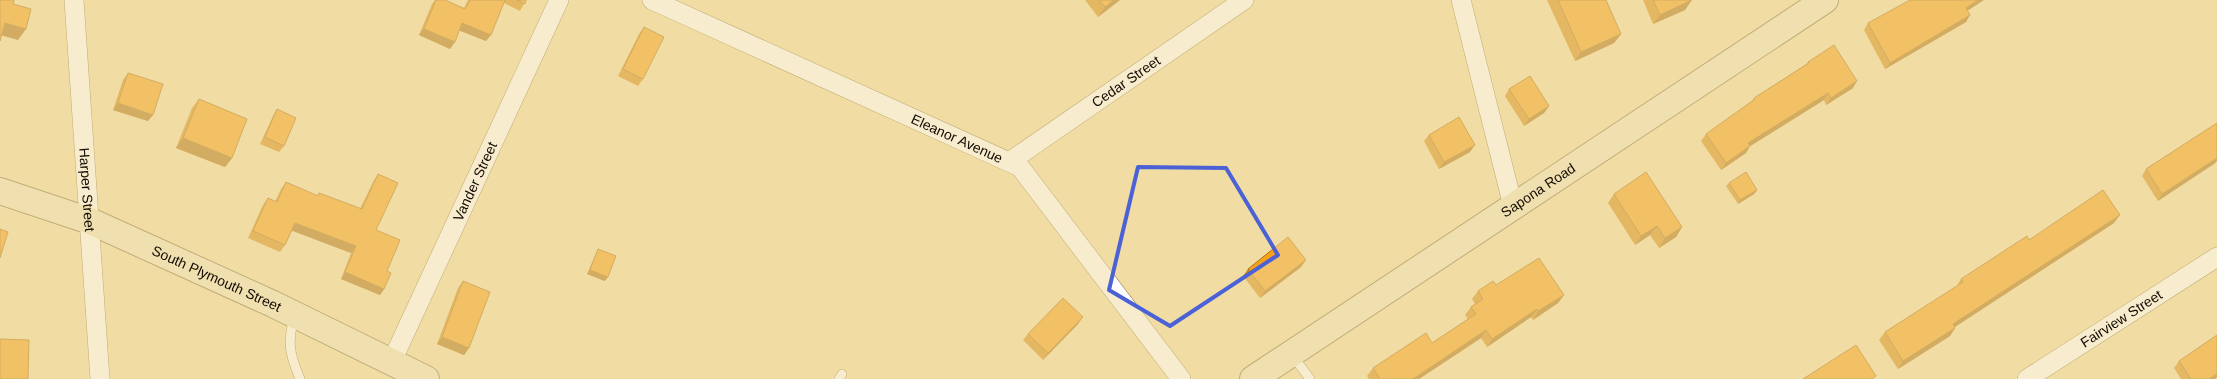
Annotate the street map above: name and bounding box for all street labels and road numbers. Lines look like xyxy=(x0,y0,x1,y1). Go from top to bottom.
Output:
street label: Cedar Street xyxy=(1089,52,1163,111)
street label: Eleanor Avenue xyxy=(909,111,1006,166)
street label: Vander Street xyxy=(450,139,500,224)
street label: Harper Street xyxy=(76,147,98,232)
street label: Sapona Road xyxy=(1498,160,1578,220)
street label: South Plymouth Street xyxy=(150,242,284,315)
street label: Fairview Street xyxy=(2078,286,2165,350)

